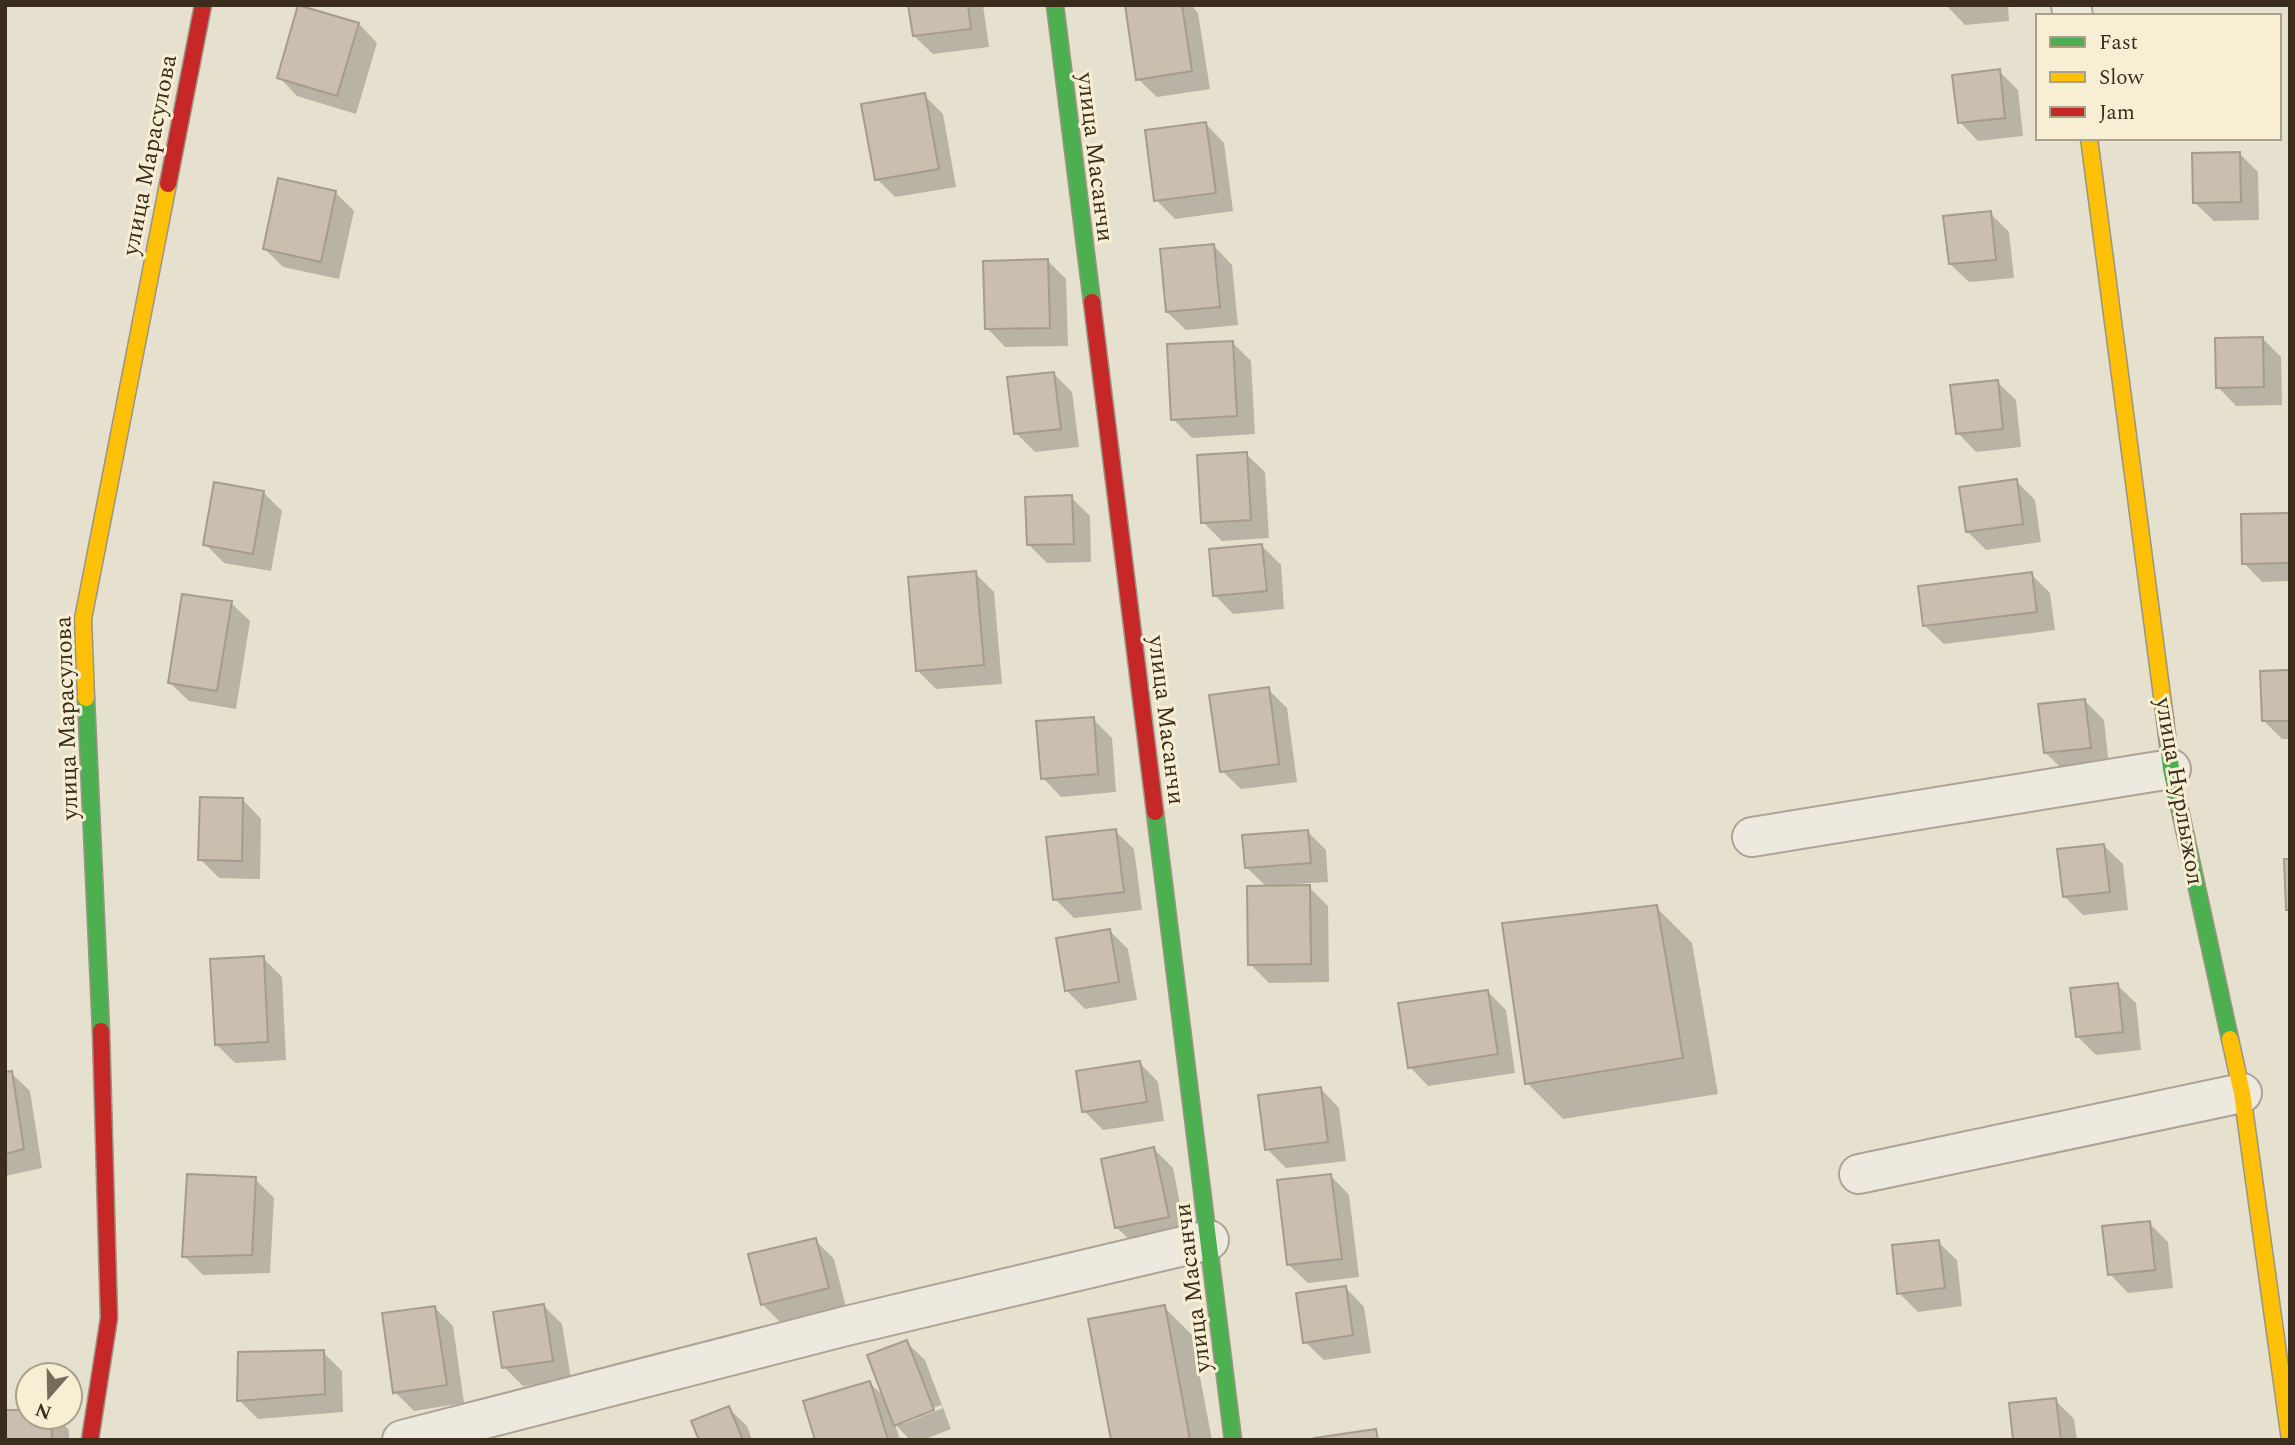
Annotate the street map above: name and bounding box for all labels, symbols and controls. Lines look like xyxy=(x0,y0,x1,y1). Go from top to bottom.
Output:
legend xyxy=(2036,14,2281,140)
text: Fast xyxy=(2099,27,2138,59)
street label: улица Марасулова xyxy=(113,51,187,260)
text: Slow xyxy=(2099,62,2145,94)
street label: улица Масанчи xyxy=(1067,69,1123,244)
text: Jam xyxy=(2099,97,2135,129)
street label: улица Марасулова xyxy=(45,615,89,822)
street label: улица Масанчи xyxy=(1138,632,1194,807)
street label: улица Нурлыжол xyxy=(2145,694,2213,888)
street label: улица Масанчи xyxy=(1165,1201,1221,1376)
north arrow xyxy=(14,1361,84,1431)
text: N xyxy=(31,1394,56,1427)

